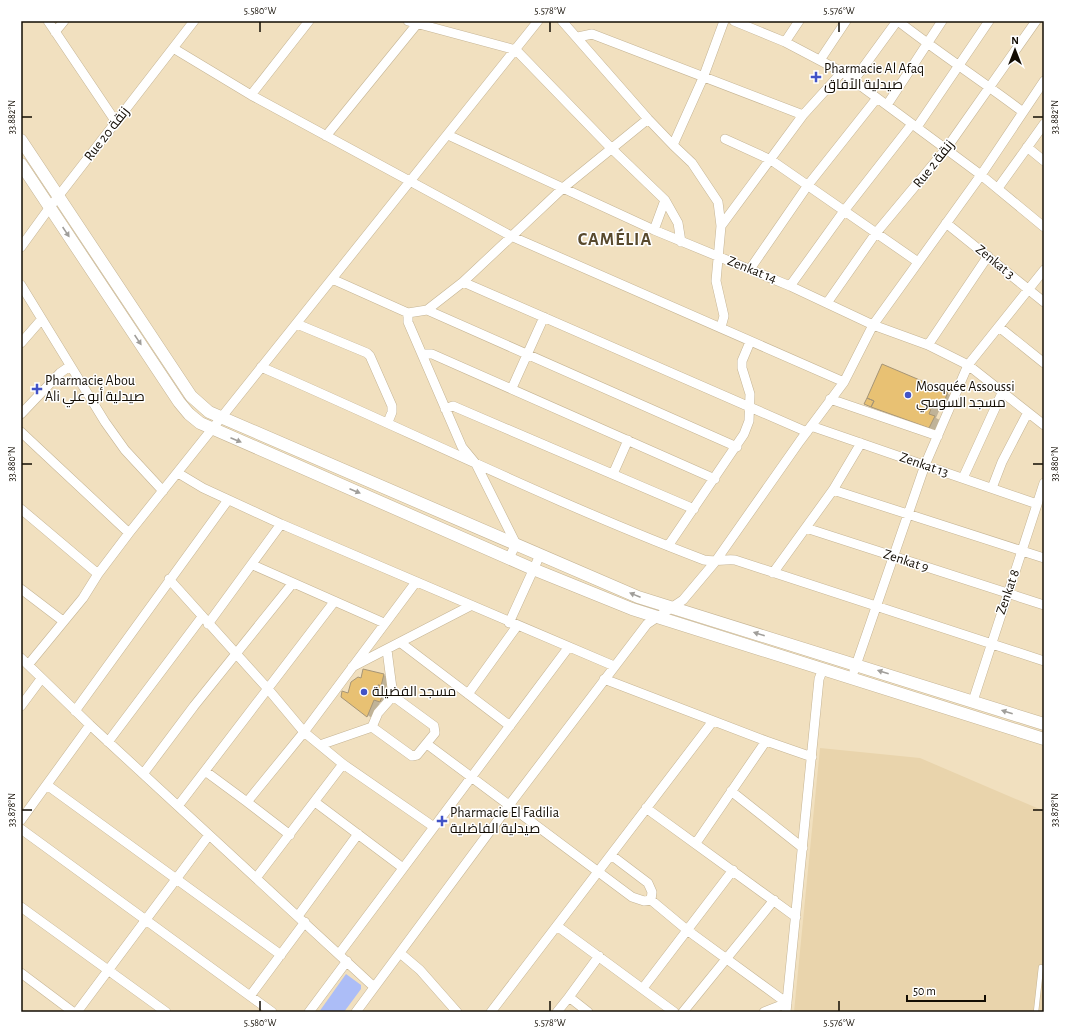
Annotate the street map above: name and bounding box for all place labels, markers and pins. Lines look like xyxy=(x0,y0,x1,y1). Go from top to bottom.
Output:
place label: Pharmacie Al Afaq صيدلية الاًفاق xyxy=(824,62,924,93)
marker: Pharmacie Al Afaq صيدلية الاًفاق xyxy=(811,72,821,82)
place label: Pharmacie Abou Ali صيدلية أبو علي xyxy=(45,374,145,408)
place label: Mosquée Assoussi مسجد السوسي xyxy=(916,380,1015,413)
marker: Pharmacie Abou Ali صيدلية أبو علي xyxy=(32,384,42,394)
marker: Mosquée Assoussi مسجد السوسي xyxy=(903,390,913,400)
place label: مسجد الفضيلة xyxy=(372,685,456,699)
marker: مسجد الفضيلة xyxy=(359,687,369,697)
place label: Pharmacie El Fadilia صيدلية الفاضلية xyxy=(450,806,560,836)
marker: Pharmacie El Fadilia صيدلية الفاضلية xyxy=(437,816,447,826)

